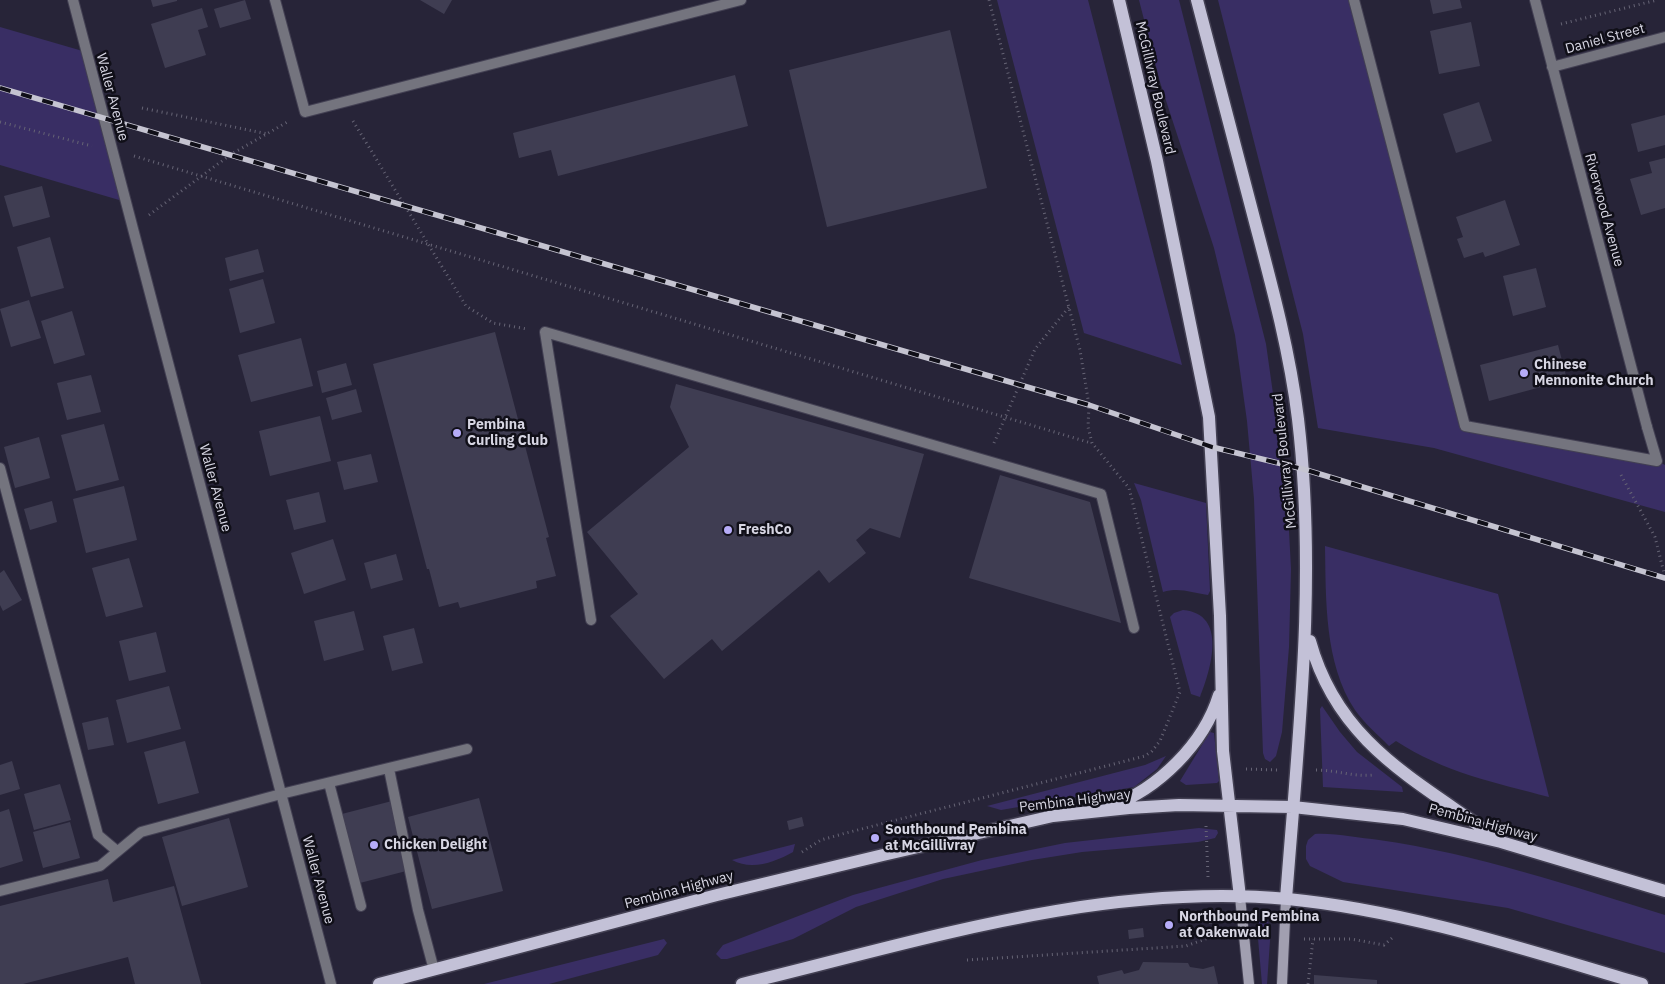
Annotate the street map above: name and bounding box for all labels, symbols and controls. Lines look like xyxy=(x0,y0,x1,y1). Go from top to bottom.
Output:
street label: McGillivray Boulevard xyxy=(1132,20,1178,156)
street label: Daniel Street xyxy=(1563,20,1647,58)
street label: Waller Avenue xyxy=(92,51,132,143)
street label: Riverwood Avenue xyxy=(1581,151,1627,269)
place label: Chinese Mennonite Church xyxy=(1534,357,1654,390)
marker: Chinese Mennonite Church xyxy=(1518,367,1530,379)
street label: McGillivray Boulevard xyxy=(1270,392,1300,530)
place label: Pembina Curling Club xyxy=(467,417,548,450)
marker: Pembina Curling Club xyxy=(451,427,463,439)
street label: Waller Avenue xyxy=(195,442,235,534)
place label: FreshCo xyxy=(738,522,792,538)
marker: FreshCo xyxy=(722,524,734,536)
street label: Pembina Highway xyxy=(1018,786,1132,816)
street label: Pembina Highway xyxy=(1427,800,1539,846)
place label: Southbound Pembina at McGillivray xyxy=(885,822,1027,854)
marker: Southbound Pembina at McGillivray xyxy=(869,832,881,844)
street label: Waller Avenue xyxy=(298,834,338,926)
place label: Chicken Delight xyxy=(384,837,487,853)
marker: Chicken Delight xyxy=(368,839,380,851)
street label: Pembina Highway xyxy=(623,867,735,913)
place label: Northbound Pembina at Oakenwald xyxy=(1179,909,1319,942)
marker: Northbound Pembina at Oakenwald xyxy=(1163,919,1175,931)

